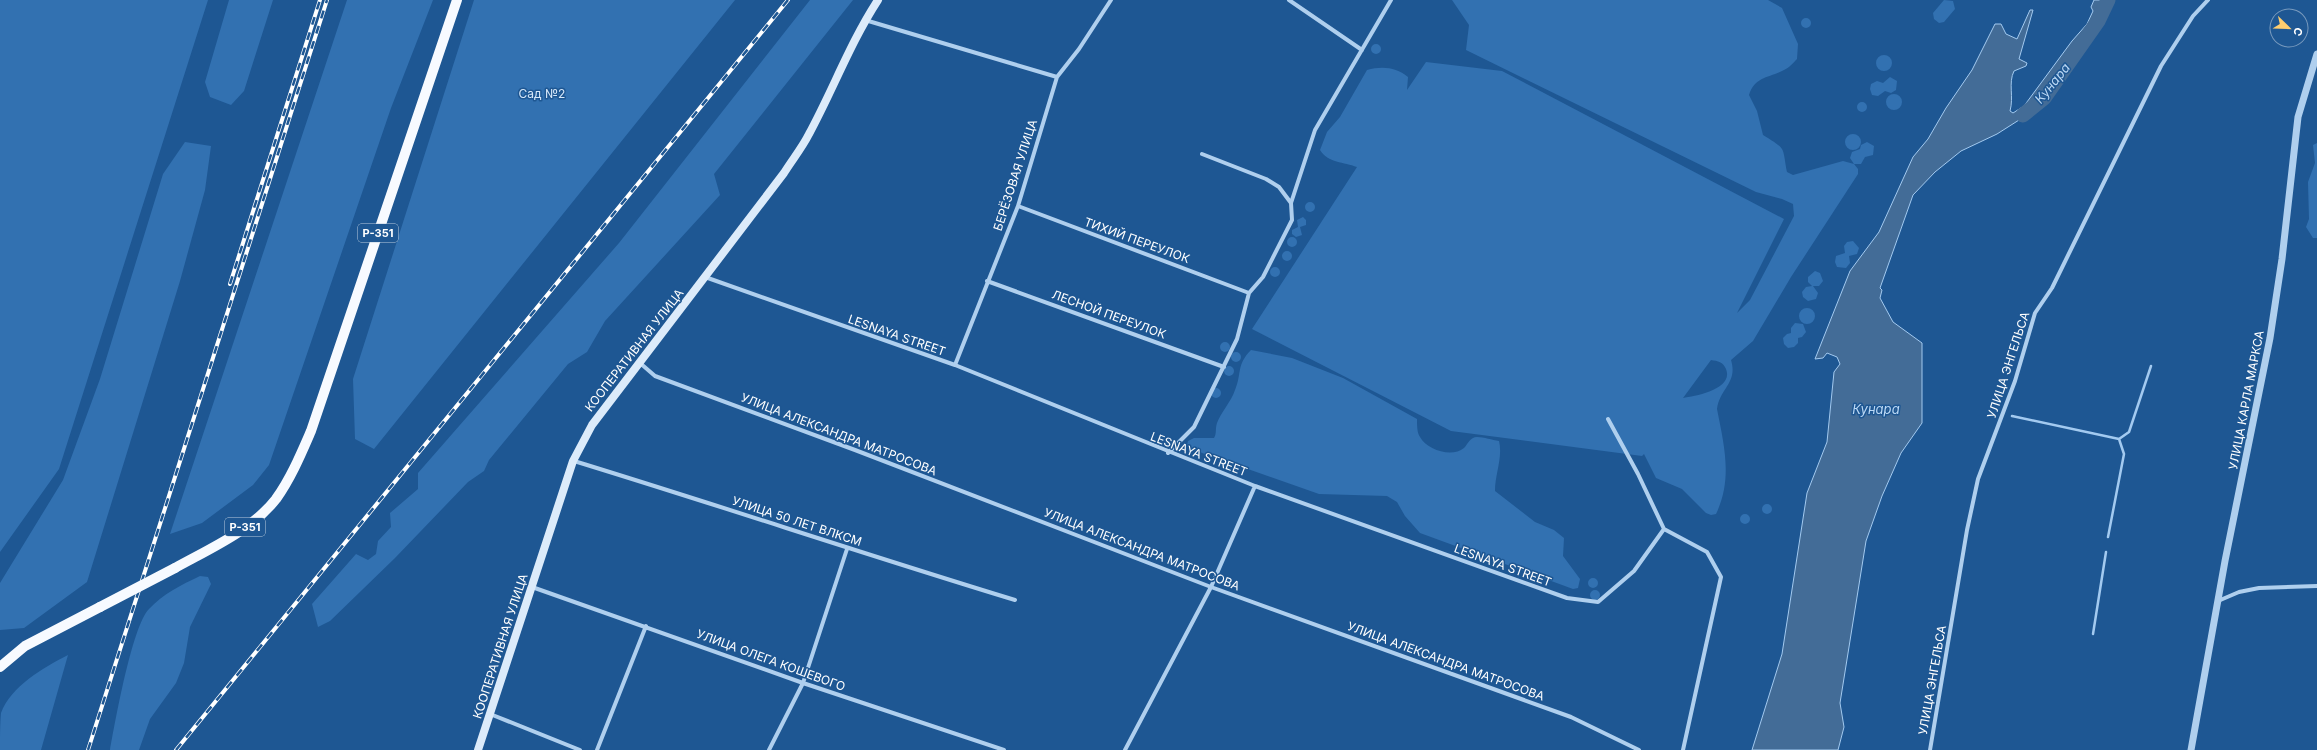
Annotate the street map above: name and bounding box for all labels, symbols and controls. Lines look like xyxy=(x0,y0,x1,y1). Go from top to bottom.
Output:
north arrow xyxy=(2269,8,2309,48)
text: С xyxy=(2290,25,2306,38)
water label: Кунара xyxy=(2031,60,2073,106)
park label: Сад №2 xyxy=(519,86,565,101)
street label: БЕРЁЗОВАЯ УЛИЦА xyxy=(990,117,1040,233)
street label: ТИХИЙ ПЕРЕУЛОК xyxy=(1082,214,1192,266)
road number: Р-351 xyxy=(358,224,398,242)
street label: КООПЕРАТИВНАЯ УЛИЦА xyxy=(581,286,687,414)
street label: ЛЕСНОЙ ПЕРЕУЛОК xyxy=(1050,286,1168,342)
street label: УЛИЦА ЭНГЕЛЬСА xyxy=(1984,310,2032,420)
street label: LESNAYA STREET xyxy=(846,311,948,359)
street label: УЛИЦА КАРЛА МАРКСА xyxy=(2225,329,2267,471)
street label: УЛИЦА АЛЕКСАНДРА МАТРОСОВА xyxy=(739,390,939,478)
water label: Кунара xyxy=(1852,401,1900,417)
street label: LESNAYA STREET xyxy=(1149,429,1250,479)
street label: УЛИЦА 50 ЛЕТ ВЛКСМ xyxy=(730,493,864,549)
street label: УЛИЦА АЛЕКСАНДРА МАТРОСОВА xyxy=(1042,505,1242,593)
road number: Р-351 xyxy=(225,518,265,536)
street label: LESNAYA STREET xyxy=(1452,540,1554,590)
street label: КООПЕРАТИВНАЯ УЛИЦА xyxy=(469,572,531,720)
street label: УЛИЦА АЛЕКСАНДРА МАТРОСОВА xyxy=(1345,618,1547,704)
street label: УЛИЦА ЭНГЕЛЬСА xyxy=(1915,624,1949,736)
street label: УЛИЦА ОЛЕГА КОШЕВОГО xyxy=(695,626,847,694)

